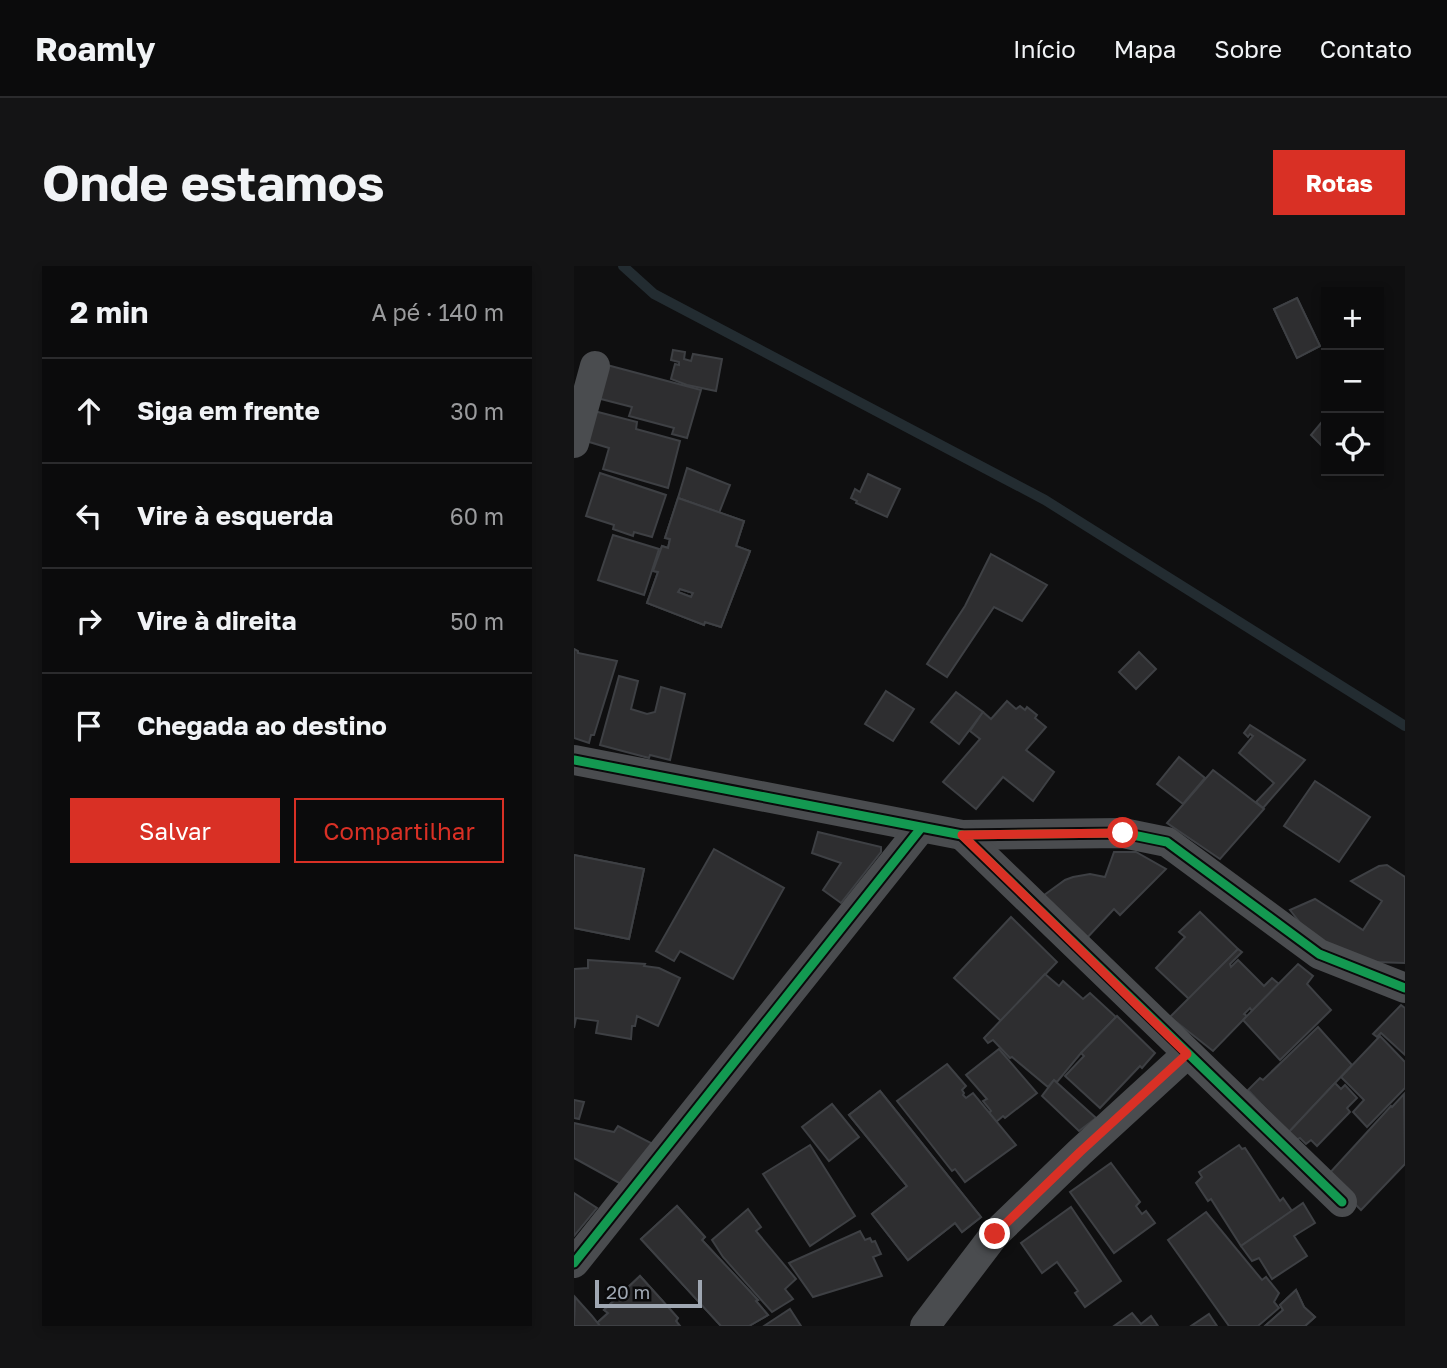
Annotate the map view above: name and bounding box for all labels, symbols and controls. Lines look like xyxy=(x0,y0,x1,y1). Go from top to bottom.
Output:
text: Roamly xyxy=(35,29,155,68)
text: Início xyxy=(1013,34,1076,63)
text: Mapa xyxy=(1114,34,1176,63)
text: Sobre xyxy=(1214,34,1282,63)
text: Contato xyxy=(1320,34,1412,63)
button: Rotas xyxy=(1273,150,1405,215)
text: Onde estamos xyxy=(42,153,385,212)
map controls xyxy=(1321,287,1384,476)
button: + xyxy=(1321,287,1384,350)
text: 2 min xyxy=(70,294,148,330)
text: A pé · 140 m xyxy=(371,298,504,326)
button: − xyxy=(1321,350,1384,413)
icon: ahead xyxy=(70,392,108,430)
text: Siga em frente xyxy=(137,395,320,426)
text: 30 m xyxy=(450,397,504,425)
button: locate xyxy=(1321,413,1384,476)
icon: left xyxy=(70,497,108,535)
text: Vire à esquerda xyxy=(137,500,333,531)
text: 60 m xyxy=(450,502,504,530)
icon: right xyxy=(70,602,108,640)
text: Vire à direita xyxy=(137,605,297,636)
text: 50 m xyxy=(450,607,504,635)
icon: arrive xyxy=(70,707,108,745)
text: Chegada ao destino xyxy=(137,710,387,741)
button: Salvar xyxy=(70,798,280,863)
button: Compartilhar xyxy=(294,798,504,863)
route start xyxy=(1107,817,1138,848)
route end xyxy=(979,1218,1010,1249)
scale bar xyxy=(595,1277,702,1309)
text: 20 m xyxy=(606,1280,650,1303)

